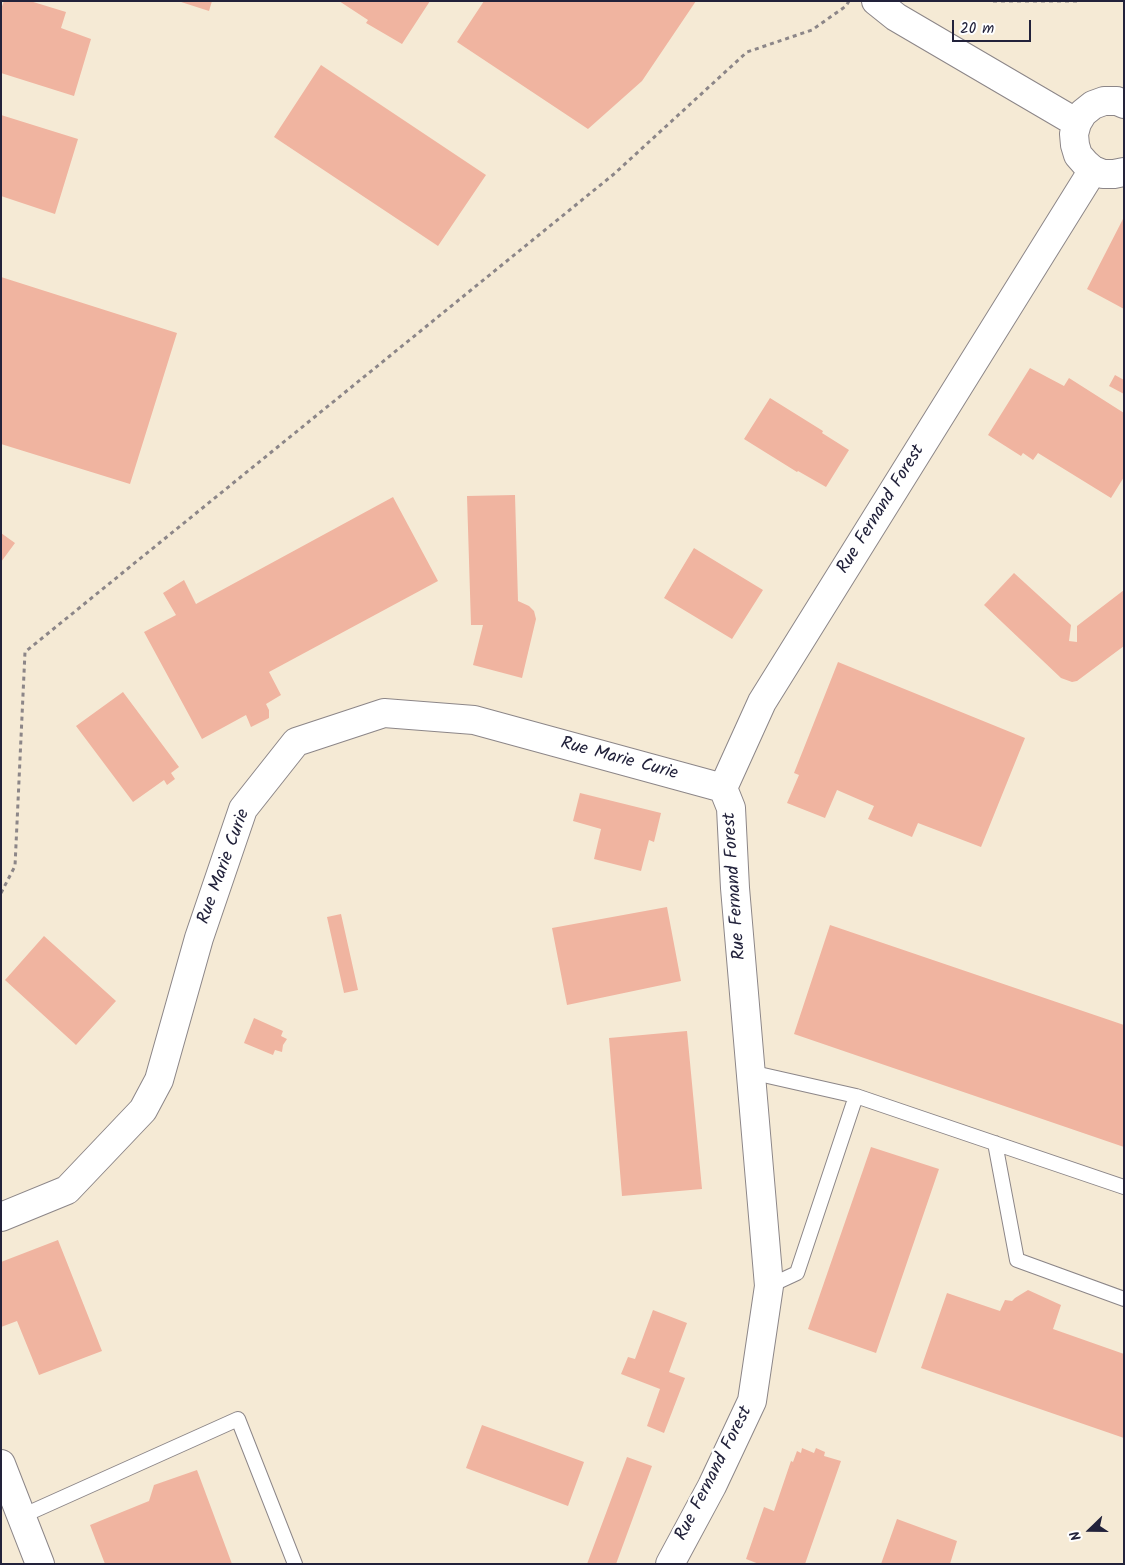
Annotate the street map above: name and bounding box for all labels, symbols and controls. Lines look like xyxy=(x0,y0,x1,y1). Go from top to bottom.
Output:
scale bar xyxy=(955,10,1034,42)
text: 20 m xyxy=(960,17,994,41)
street label: Rue Fernand Forest xyxy=(834,442,930,578)
street label: Rue Marie Curie xyxy=(558,734,680,786)
street label: Rue Marie Curie xyxy=(194,807,256,927)
street label: Rue Fernand Forest xyxy=(720,811,752,961)
street label: Rue Fernand Forest xyxy=(672,1403,758,1545)
north arrow xyxy=(1065,1505,1115,1555)
text: N xyxy=(1064,1527,1088,1544)

